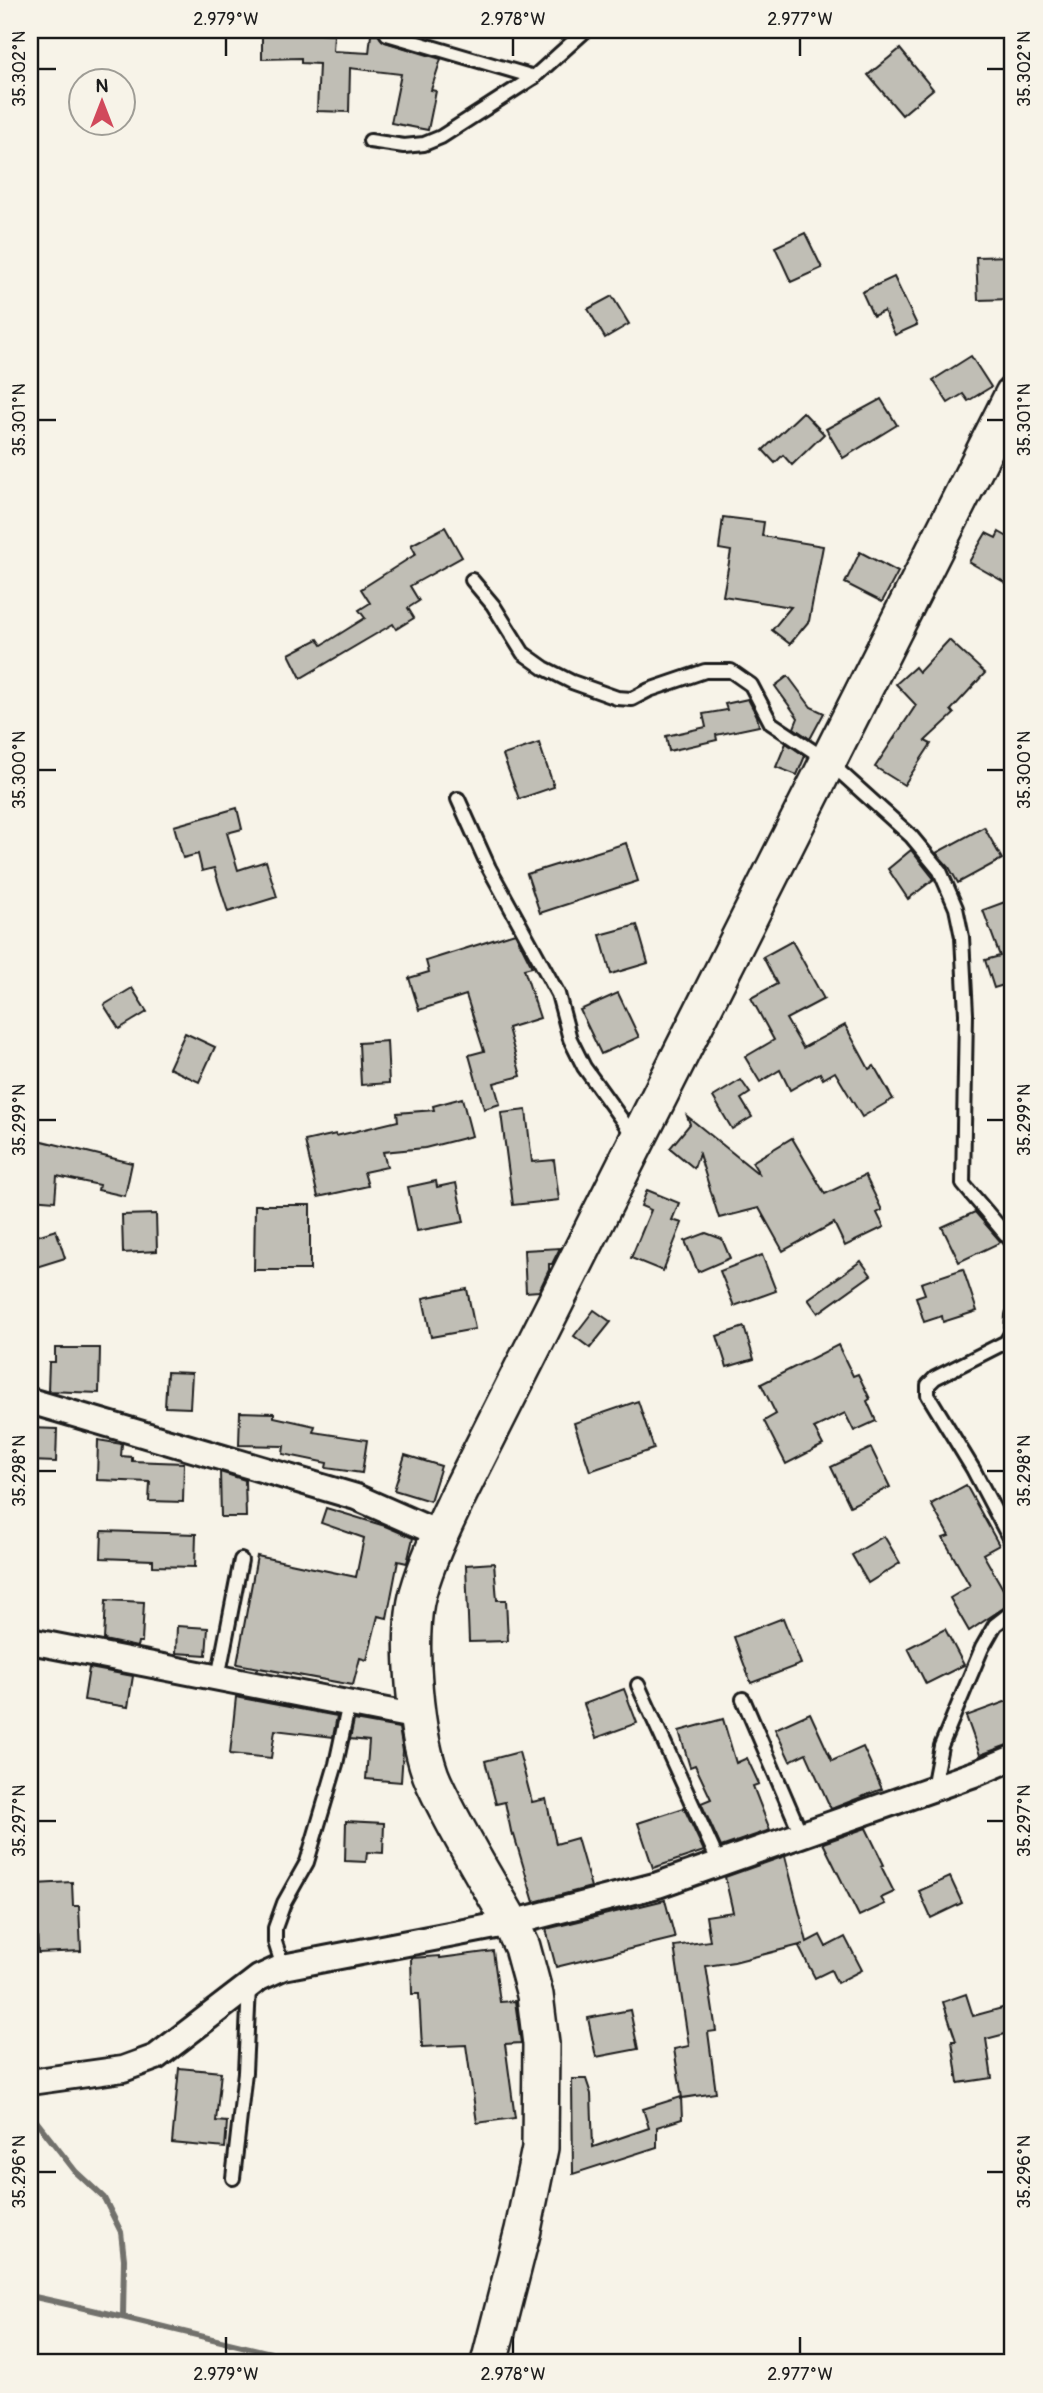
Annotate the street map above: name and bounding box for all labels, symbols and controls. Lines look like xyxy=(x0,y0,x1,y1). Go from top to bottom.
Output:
text: 2.979°W xyxy=(193,8,259,31)
text: 2.978°W xyxy=(480,8,546,31)
text: 2.977°W xyxy=(767,8,833,31)
text: 35.302°N xyxy=(8,31,31,107)
text: 35.302°N xyxy=(1013,31,1036,107)
north arrow xyxy=(66,66,136,136)
text: N xyxy=(96,74,109,98)
text: 35.301°N xyxy=(8,383,31,457)
text: 35.301°N xyxy=(1013,383,1036,457)
text: 35.300°N xyxy=(8,731,31,809)
text: 35.300°N xyxy=(1013,731,1036,809)
text: 35.299°N xyxy=(8,1084,31,1156)
text: 35.299°N xyxy=(1013,1084,1036,1156)
text: 35.298°N xyxy=(8,1435,31,1507)
text: 35.298°N xyxy=(1013,1435,1036,1507)
text: 35.297°N xyxy=(8,1785,31,1857)
text: 35.297°N xyxy=(1013,1785,1036,1857)
text: 35.296°N xyxy=(8,2135,31,2209)
text: 35.296°N xyxy=(1013,2135,1036,2209)
text: 2.979°W xyxy=(193,2363,259,2386)
text: 2.978°W xyxy=(480,2363,546,2386)
text: 2.977°W xyxy=(767,2363,833,2386)

